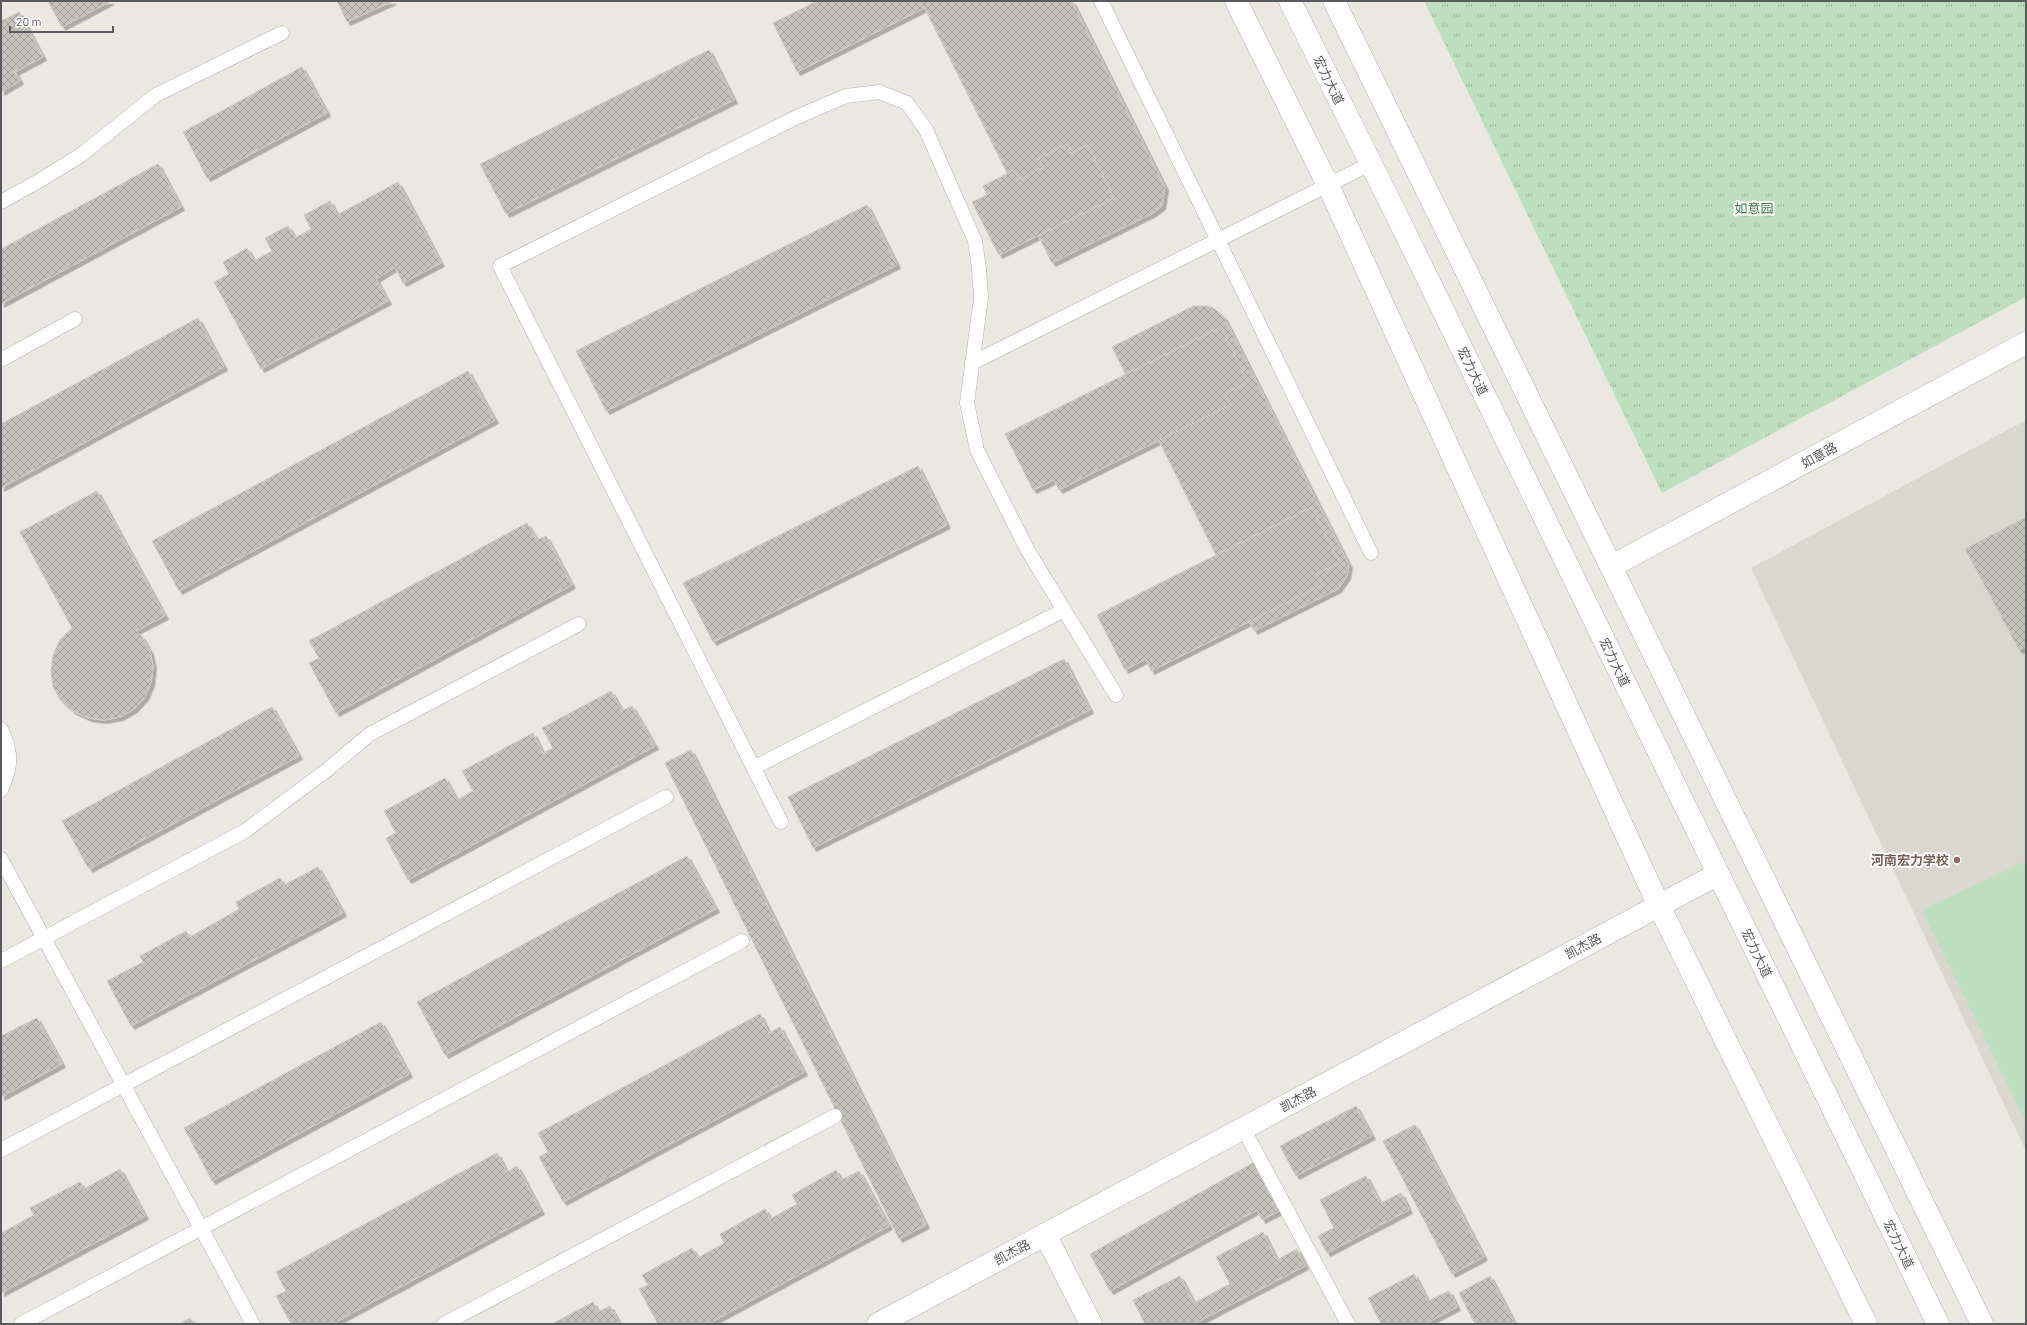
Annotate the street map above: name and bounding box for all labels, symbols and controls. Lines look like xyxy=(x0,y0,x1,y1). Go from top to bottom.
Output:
scale bar xyxy=(10,8,113,34)
text: 20 m xyxy=(16,14,42,28)
street label: 宏力大道 xyxy=(1310,53,1348,107)
park label: 如意园 xyxy=(1734,200,1774,216)
street label: 宏力大道 xyxy=(1454,344,1492,398)
street label: 如意路 xyxy=(1798,439,1840,471)
street label: 宏力大道 xyxy=(1596,635,1634,689)
place label: 河南宏力学校 xyxy=(1871,852,1949,868)
marker: 河南宏力学校 xyxy=(1952,855,1962,865)
street label: 宏力大道 xyxy=(1738,926,1776,980)
street label: 凯杰路 xyxy=(1562,930,1604,962)
street label: 凯杰路 xyxy=(1277,1083,1319,1115)
street label: 宏力大道 xyxy=(1880,1217,1918,1271)
street label: 凯杰路 xyxy=(991,1236,1033,1268)

